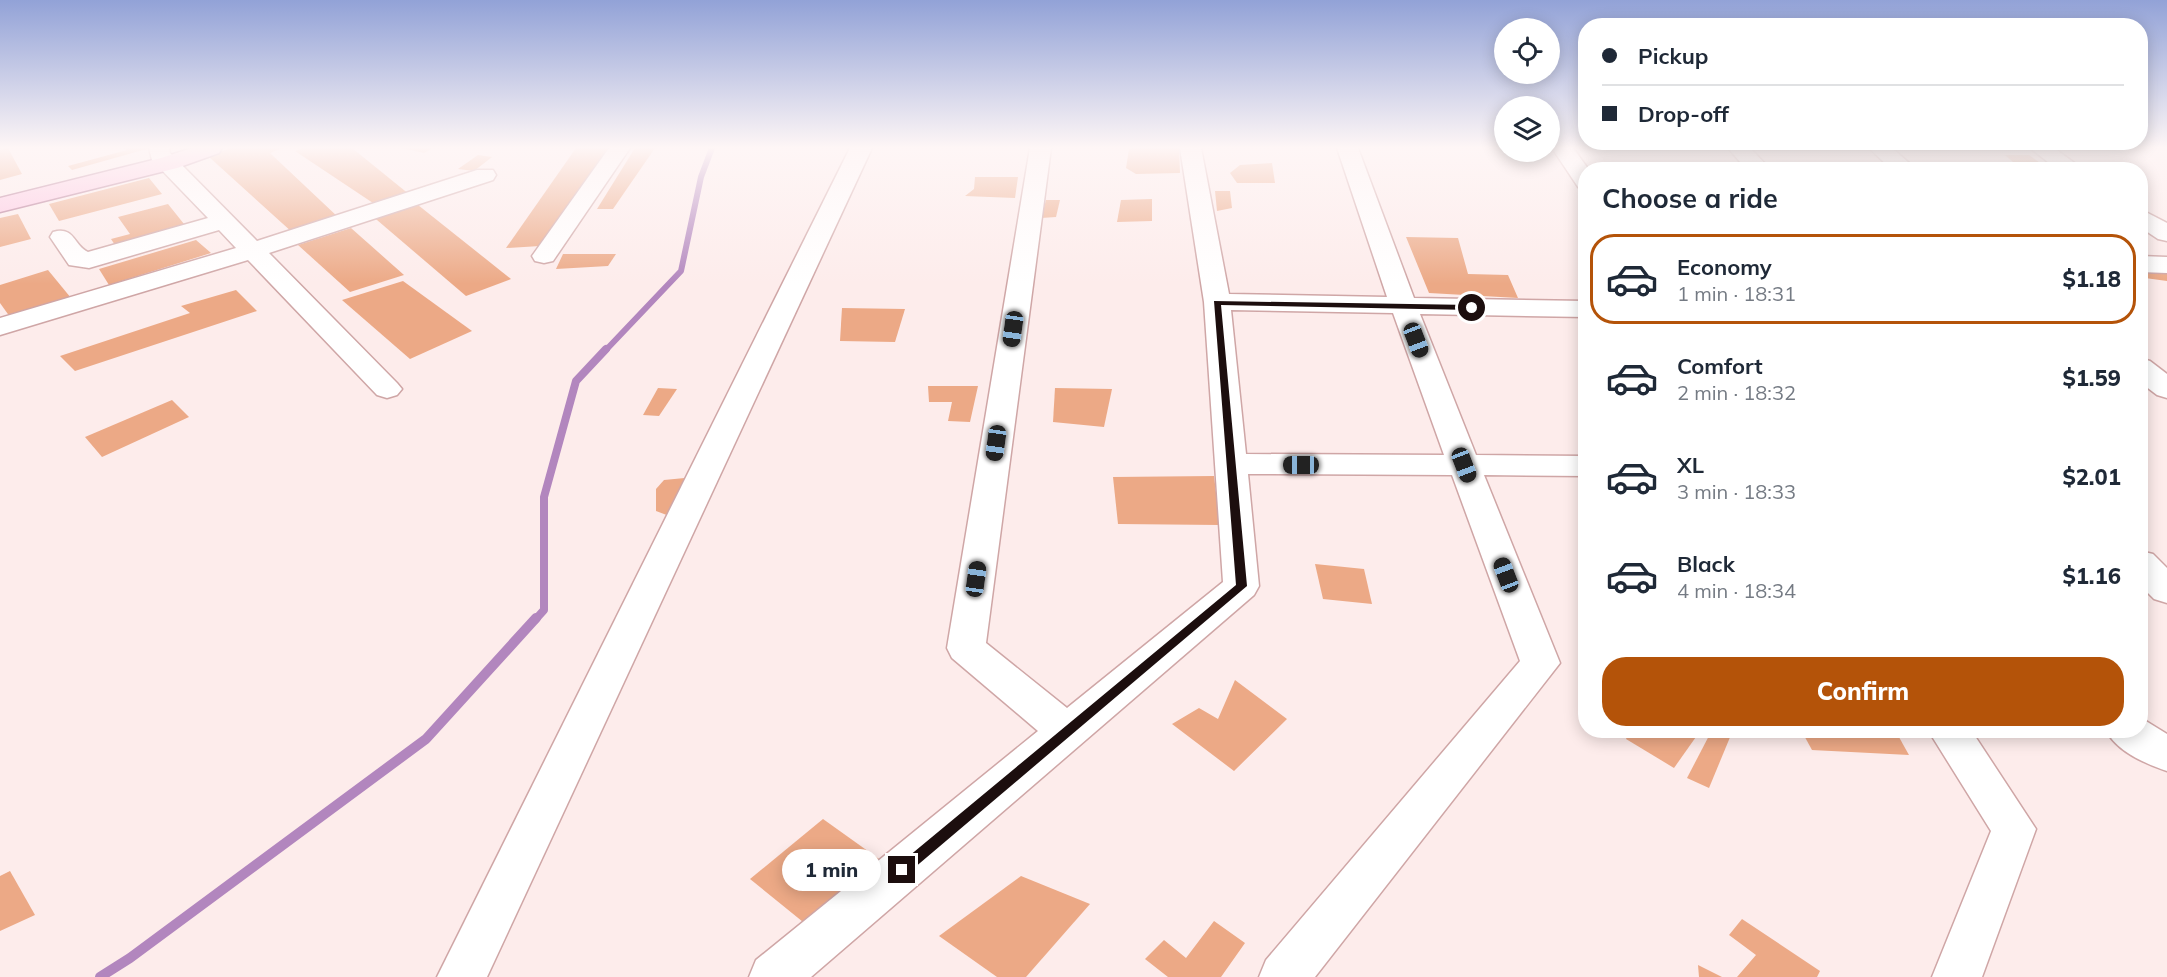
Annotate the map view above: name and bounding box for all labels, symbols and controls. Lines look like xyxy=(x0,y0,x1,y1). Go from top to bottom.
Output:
map controls xyxy=(1494,18,1560,162)
button: locate xyxy=(1494,18,1560,84)
text: Pickup xyxy=(1638,42,1708,70)
button: layers xyxy=(1494,96,1560,162)
text: Drop-off xyxy=(1638,100,1729,128)
text: Choose a ride xyxy=(1602,181,1778,215)
icon: car xyxy=(1605,252,1659,306)
text: Economy xyxy=(1677,253,1772,281)
text: $1.18 xyxy=(2062,265,2121,293)
text: 1 min · 18:31 xyxy=(1677,281,1796,306)
route start xyxy=(1458,294,1485,321)
car xyxy=(1002,310,1024,348)
car xyxy=(1401,320,1431,360)
icon: car xyxy=(1605,351,1659,405)
text: Comfort xyxy=(1677,352,1763,380)
text: $1.59 xyxy=(2062,364,2121,392)
text: 2 min · 18:32 xyxy=(1677,380,1796,405)
car xyxy=(985,424,1007,462)
car xyxy=(1449,445,1479,485)
icon: car xyxy=(1605,450,1659,504)
text: XL xyxy=(1677,451,1704,479)
car xyxy=(1283,456,1319,474)
text: $2.01 xyxy=(2062,463,2121,491)
text: 3 min · 18:33 xyxy=(1677,479,1796,504)
icon: car xyxy=(1605,549,1659,603)
text: Black xyxy=(1677,550,1735,578)
car xyxy=(1491,555,1521,595)
car xyxy=(965,560,987,598)
text: $1.16 xyxy=(2062,562,2121,590)
text: 4 min · 18:34 xyxy=(1677,578,1796,603)
button: Confirm xyxy=(1602,657,2124,726)
callout: 1 min xyxy=(782,849,881,891)
route end xyxy=(888,856,915,883)
text: 1 min xyxy=(805,857,858,882)

